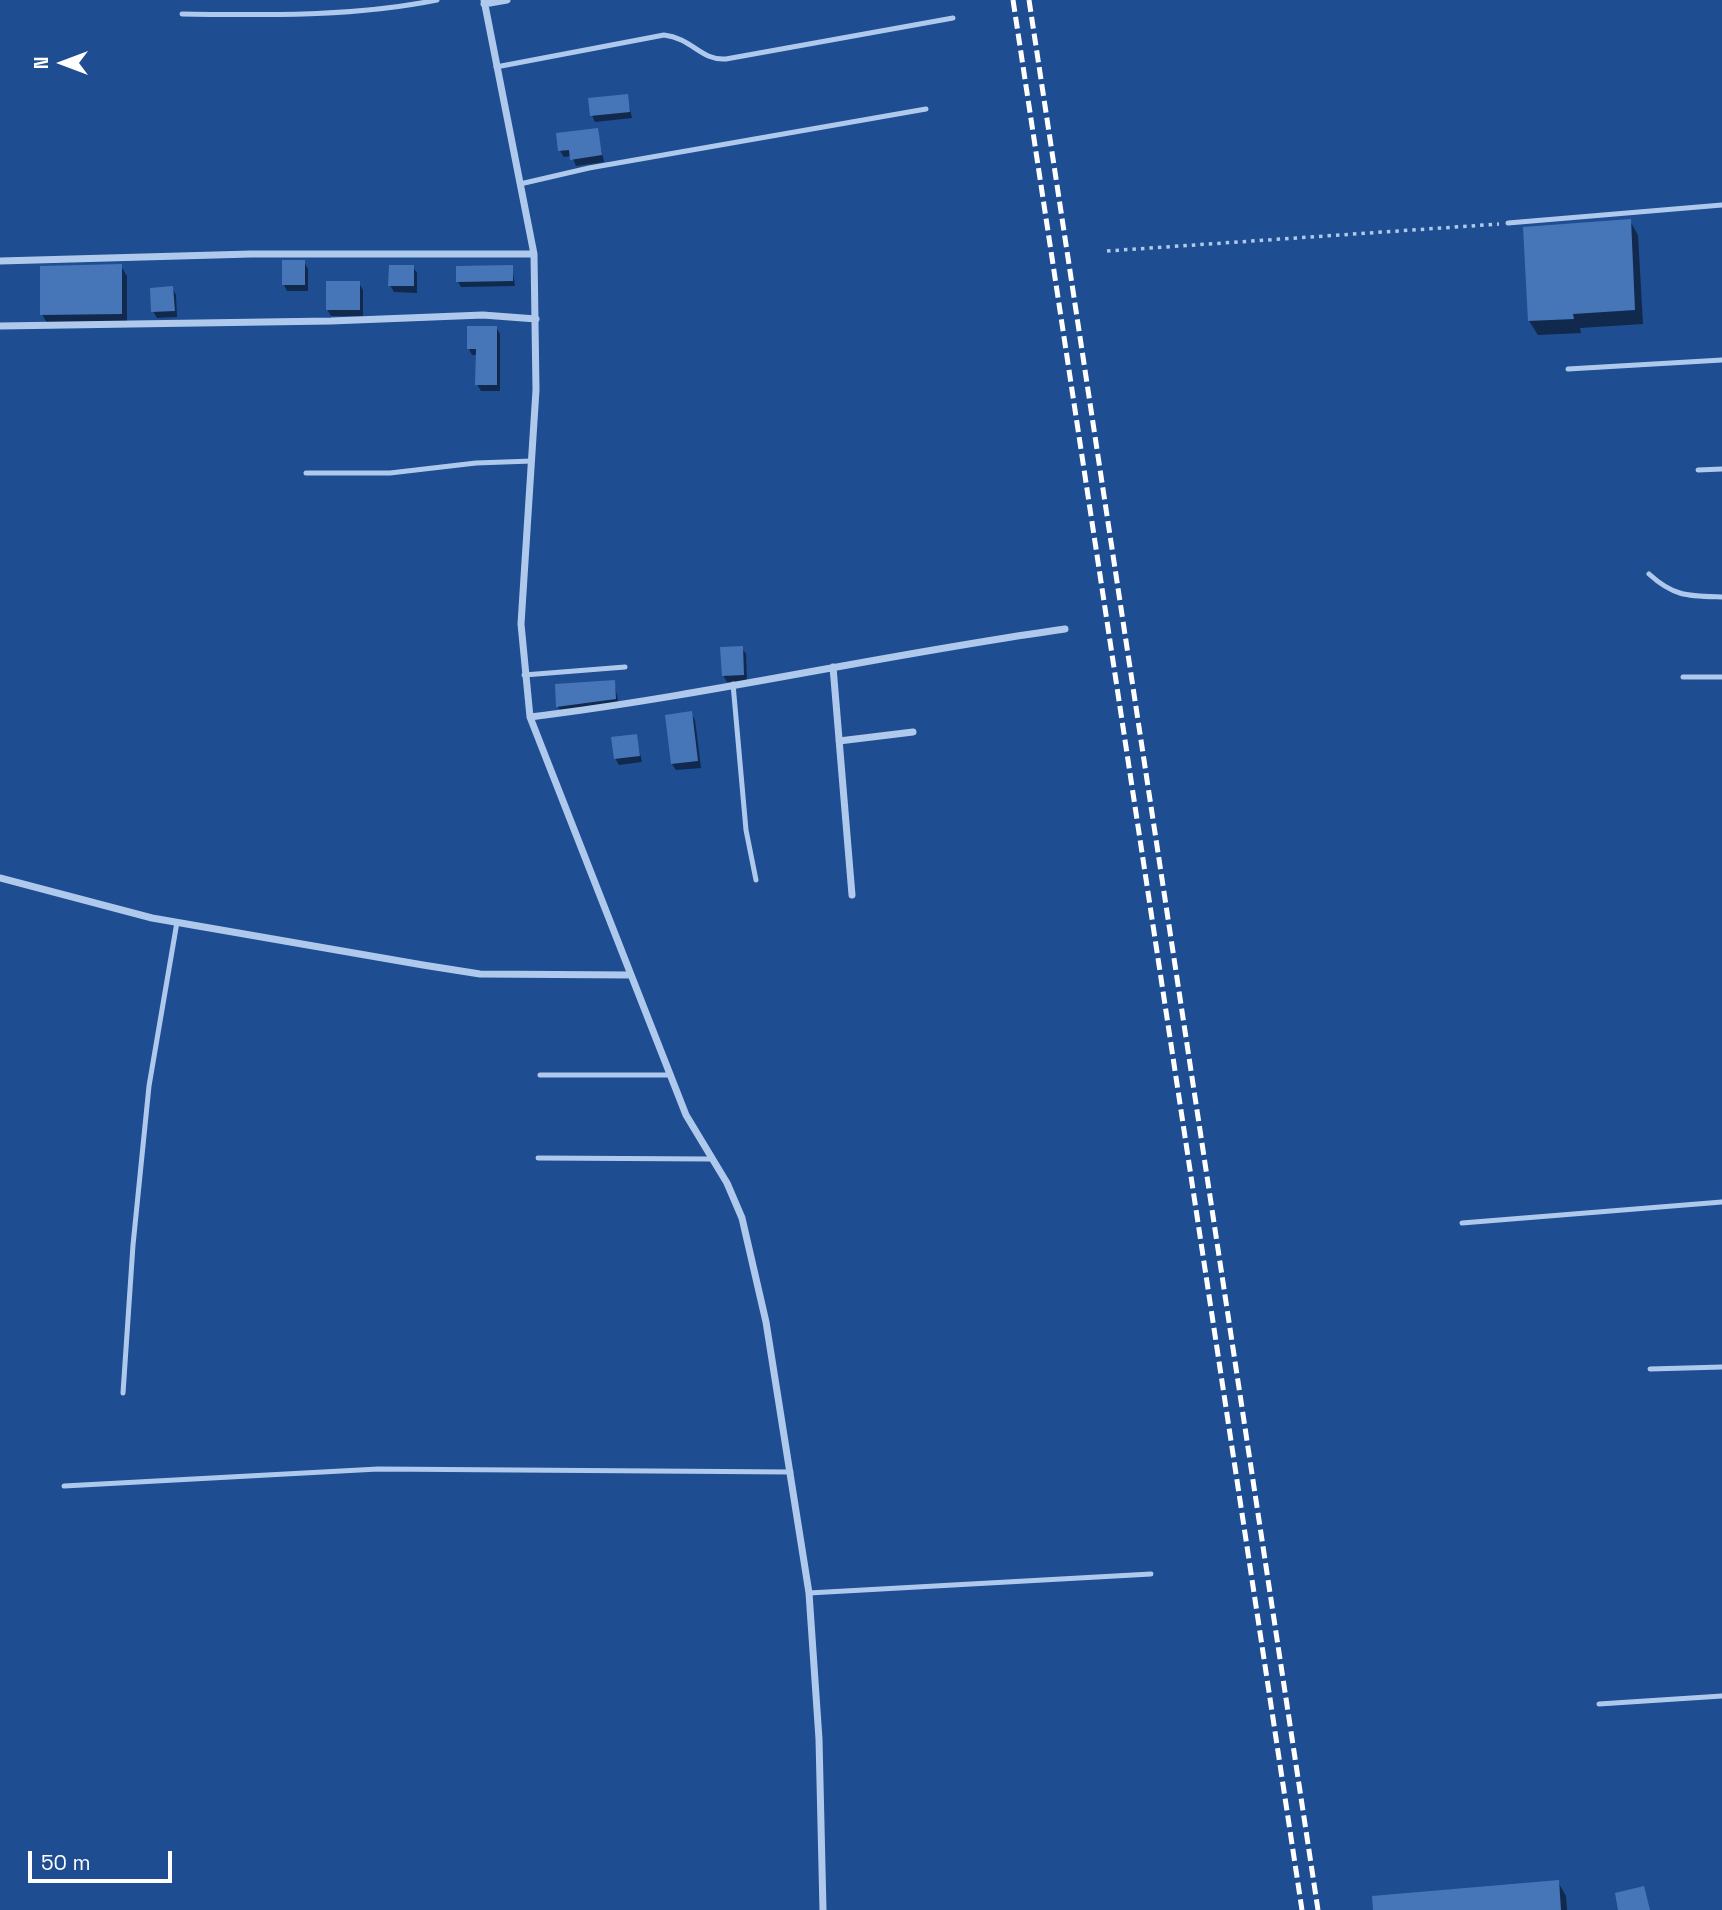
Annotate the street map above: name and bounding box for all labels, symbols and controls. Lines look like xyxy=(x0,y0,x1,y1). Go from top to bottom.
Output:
north arrow xyxy=(28,28,98,98)
text: N xyxy=(29,57,54,69)
scale bar xyxy=(32,1836,175,1880)
text: 50 m xyxy=(41,1849,91,1876)

